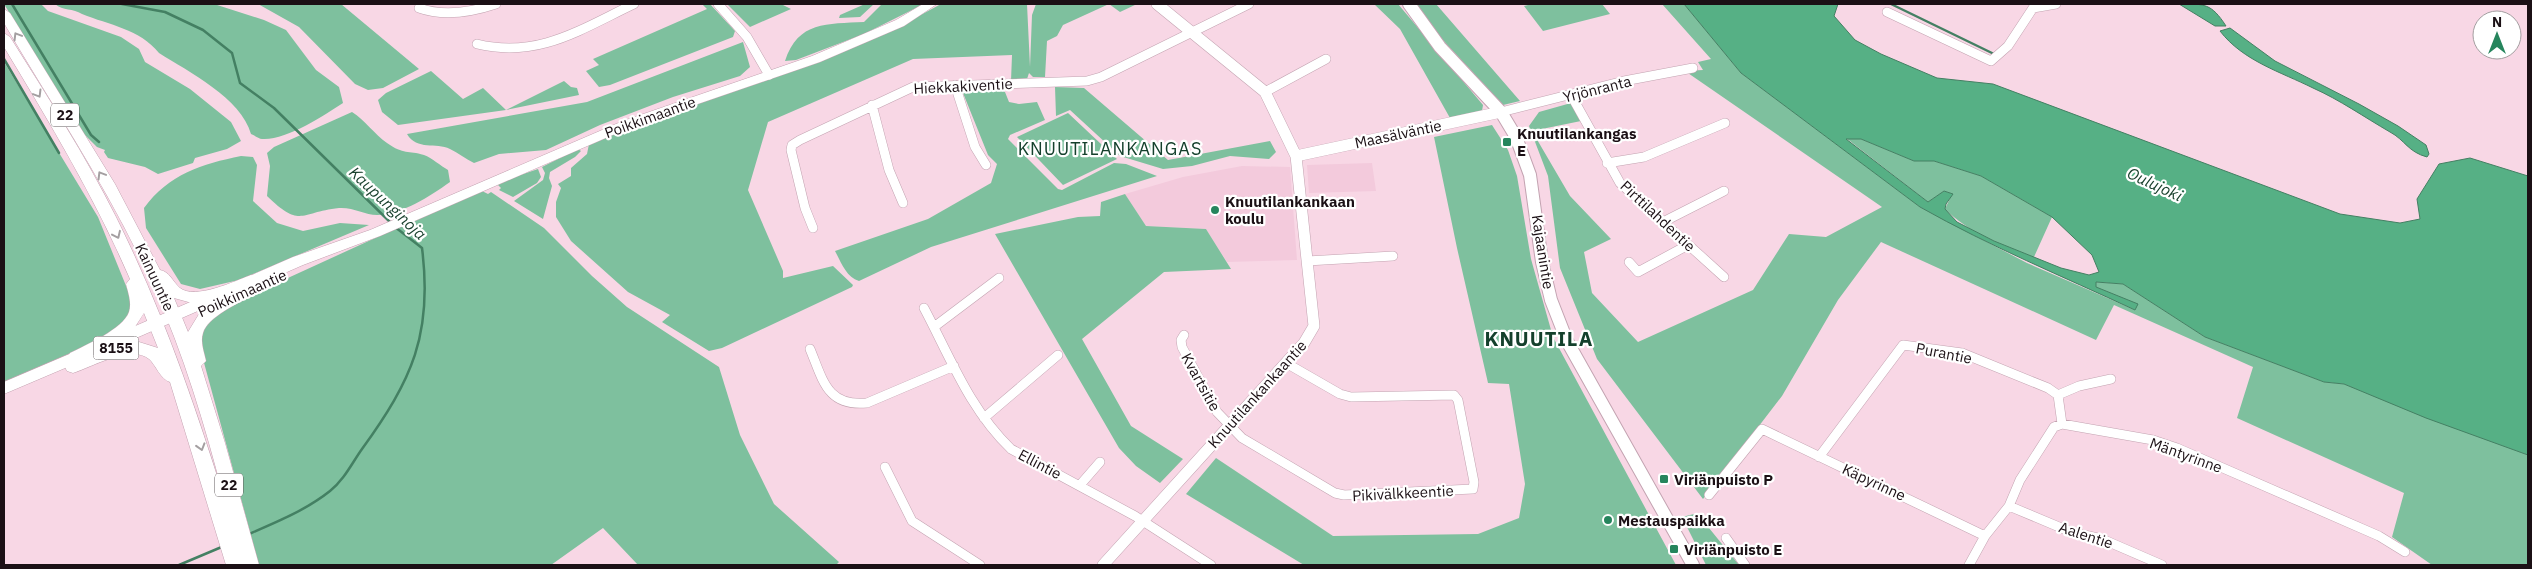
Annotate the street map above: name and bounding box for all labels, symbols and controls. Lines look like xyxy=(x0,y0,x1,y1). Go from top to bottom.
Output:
north arrow xyxy=(2472,10,2522,60)
text: N xyxy=(2492,13,2502,31)
one-way arrow xyxy=(14,32,24,41)
street label: Yrjönranta xyxy=(1561,71,1633,107)
street label: Hiekkakiventie xyxy=(913,74,1013,98)
one-way arrow xyxy=(32,88,42,97)
street label: Poikkimaantie xyxy=(602,92,698,142)
road number: 22 xyxy=(51,104,79,126)
street label: Maasälväntie xyxy=(1353,116,1443,152)
place label: Knuutilankangas E xyxy=(1517,124,1637,160)
marker: Knuutilankangas E xyxy=(1501,136,1513,148)
district label: KNUUTILANKANGAS xyxy=(1018,137,1202,160)
water label: Kaupunginoja xyxy=(345,162,431,244)
water label: Oulujoki xyxy=(2124,163,2186,206)
one-way arrow xyxy=(98,172,108,181)
street label: Pirttilahdentie xyxy=(1616,176,1700,256)
place label: Knuutilankankaan koulu xyxy=(1225,192,1355,228)
marker: Knuutilankankaan koulu xyxy=(1209,204,1221,216)
street label: Kajaanintie xyxy=(1528,213,1558,291)
one-way arrow xyxy=(111,230,122,239)
street label: Kainuuntie xyxy=(131,240,179,314)
street label: Poikkimaantie xyxy=(195,265,289,321)
district label: KNUUTILA xyxy=(1484,325,1594,352)
road number: 8155 xyxy=(94,336,138,359)
street label: Knuutilankankaantie xyxy=(1204,336,1310,452)
street label: Purantie xyxy=(1914,338,1974,368)
street label: Kvartsitie xyxy=(1177,350,1225,414)
street label: Mäntyrinne xyxy=(2147,433,2225,477)
one-way arrow xyxy=(195,442,205,451)
street label: Ellintie xyxy=(1015,445,1065,483)
street label: Käpyrinne xyxy=(1839,459,1909,505)
place label: Viriänpuisto P xyxy=(1674,470,1773,489)
marker: Viriänpuisto P xyxy=(1658,473,1670,485)
road number: 22 xyxy=(215,474,243,496)
street label: Pikivälkkeentie xyxy=(1352,481,1454,505)
place label: Mestauspaikka xyxy=(1618,511,1725,530)
marker: Mestauspaikka xyxy=(1602,514,1614,526)
street label: Aalentie xyxy=(2057,517,2115,553)
place label: Viriänpuisto E xyxy=(1684,540,1782,559)
marker: Viriänpuisto E xyxy=(1668,543,1680,555)

